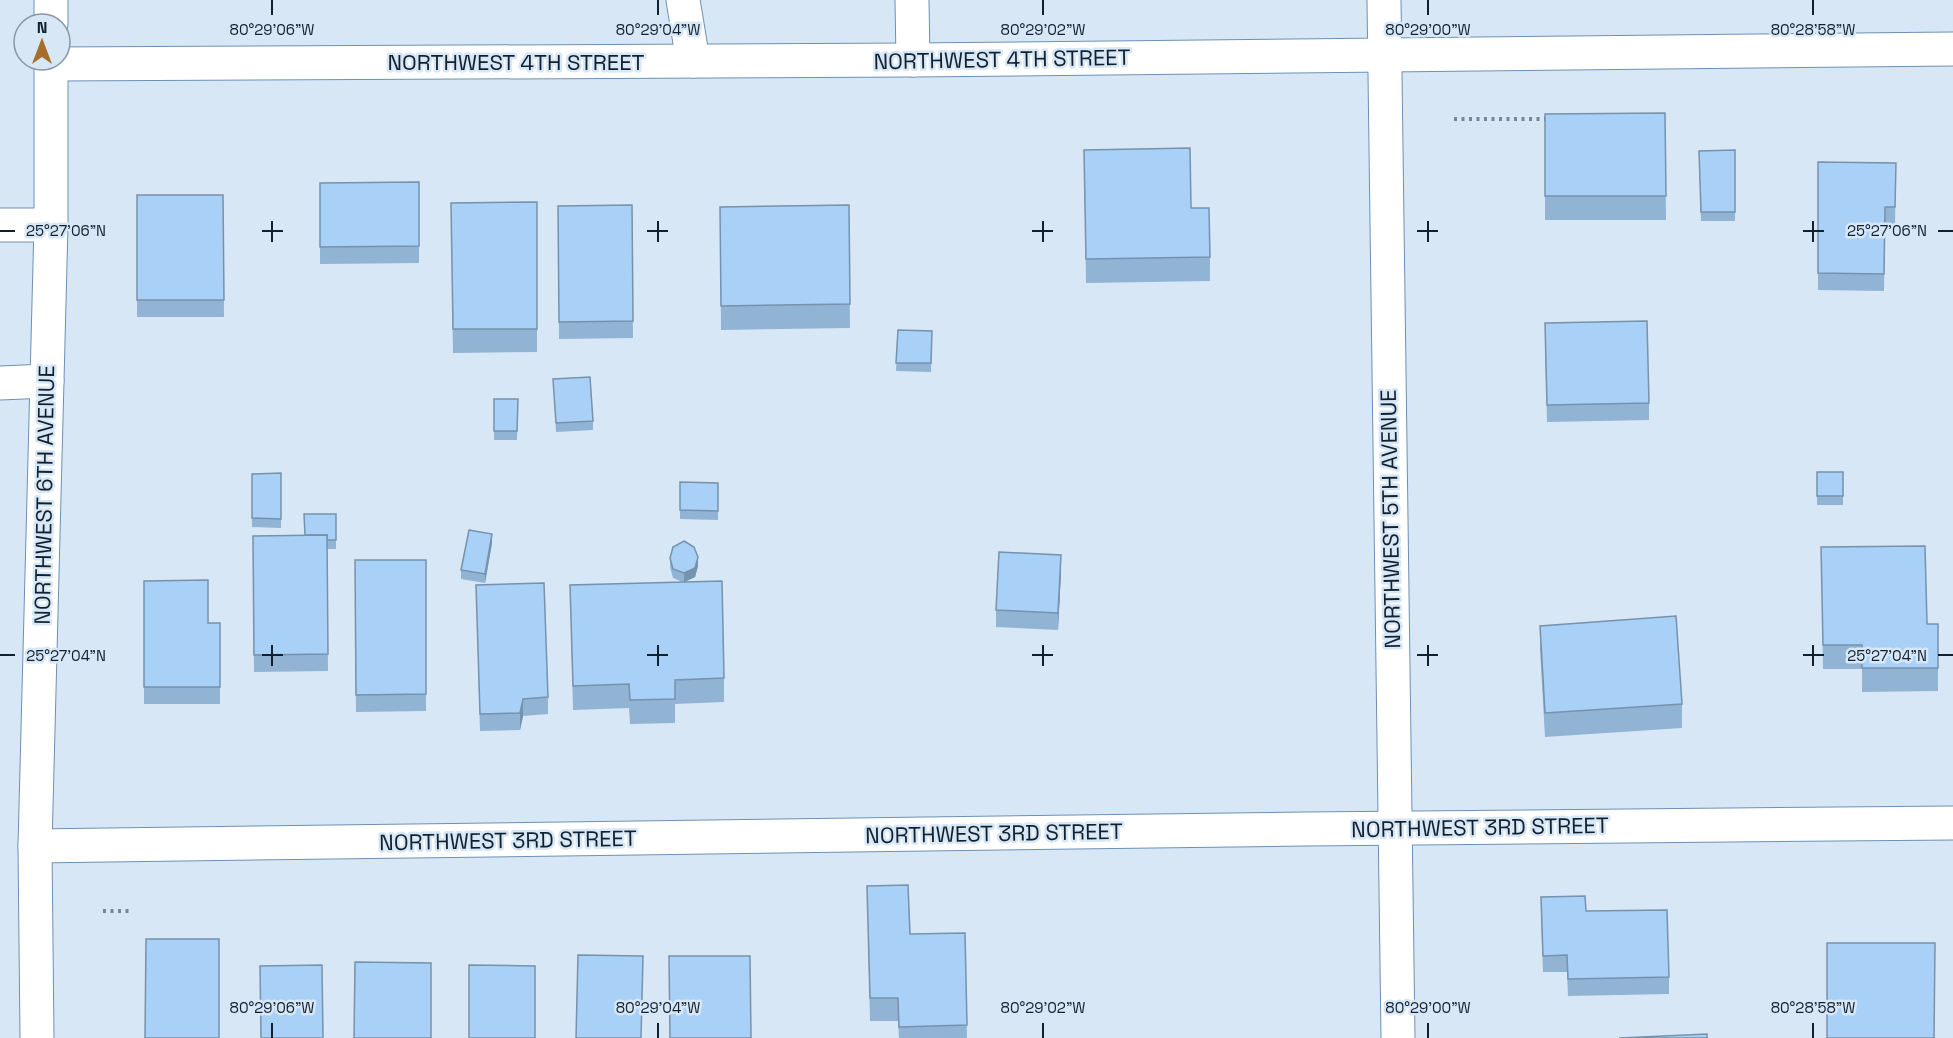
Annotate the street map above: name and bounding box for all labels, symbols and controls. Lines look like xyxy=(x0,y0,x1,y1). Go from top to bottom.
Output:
north arrow xyxy=(12,12,72,72)
text: N xyxy=(37,17,47,38)
text: 80°29'06"W xyxy=(230,20,314,39)
text: 80°29'04"W xyxy=(616,20,700,39)
text: 80°29'02"W xyxy=(1001,20,1085,39)
text: 80°29'00"W xyxy=(1385,20,1471,39)
text: 80°28'58"W xyxy=(1771,20,1855,39)
street label: NORTHWEST 4TH STREET xyxy=(873,43,1131,75)
street label: NORTHWEST 4TH STREET xyxy=(388,48,645,76)
text: 25°27'06"N xyxy=(26,221,106,240)
text: 25°27'06"N xyxy=(1847,221,1927,240)
street label: NORTHWEST 6TH AVENUE xyxy=(28,365,60,625)
street label: NORTHWEST 5TH AVENUE xyxy=(1374,389,1406,649)
text: 25°27'04"N xyxy=(26,646,106,665)
text: 25°27'04"N xyxy=(1847,646,1927,665)
street label: NORTHWEST 3RD STREET xyxy=(1351,811,1609,843)
street label: NORTHWEST 3RD STREET xyxy=(865,817,1123,849)
street label: NORTHWEST 3RD STREET xyxy=(379,824,637,856)
text: 80°29'06"W xyxy=(230,998,314,1017)
text: 80°29'04"W xyxy=(616,998,700,1017)
text: 80°29'02"W xyxy=(1001,998,1085,1017)
text: 80°29'00"W xyxy=(1385,998,1471,1017)
text: 80°28'58"W xyxy=(1771,998,1855,1017)

